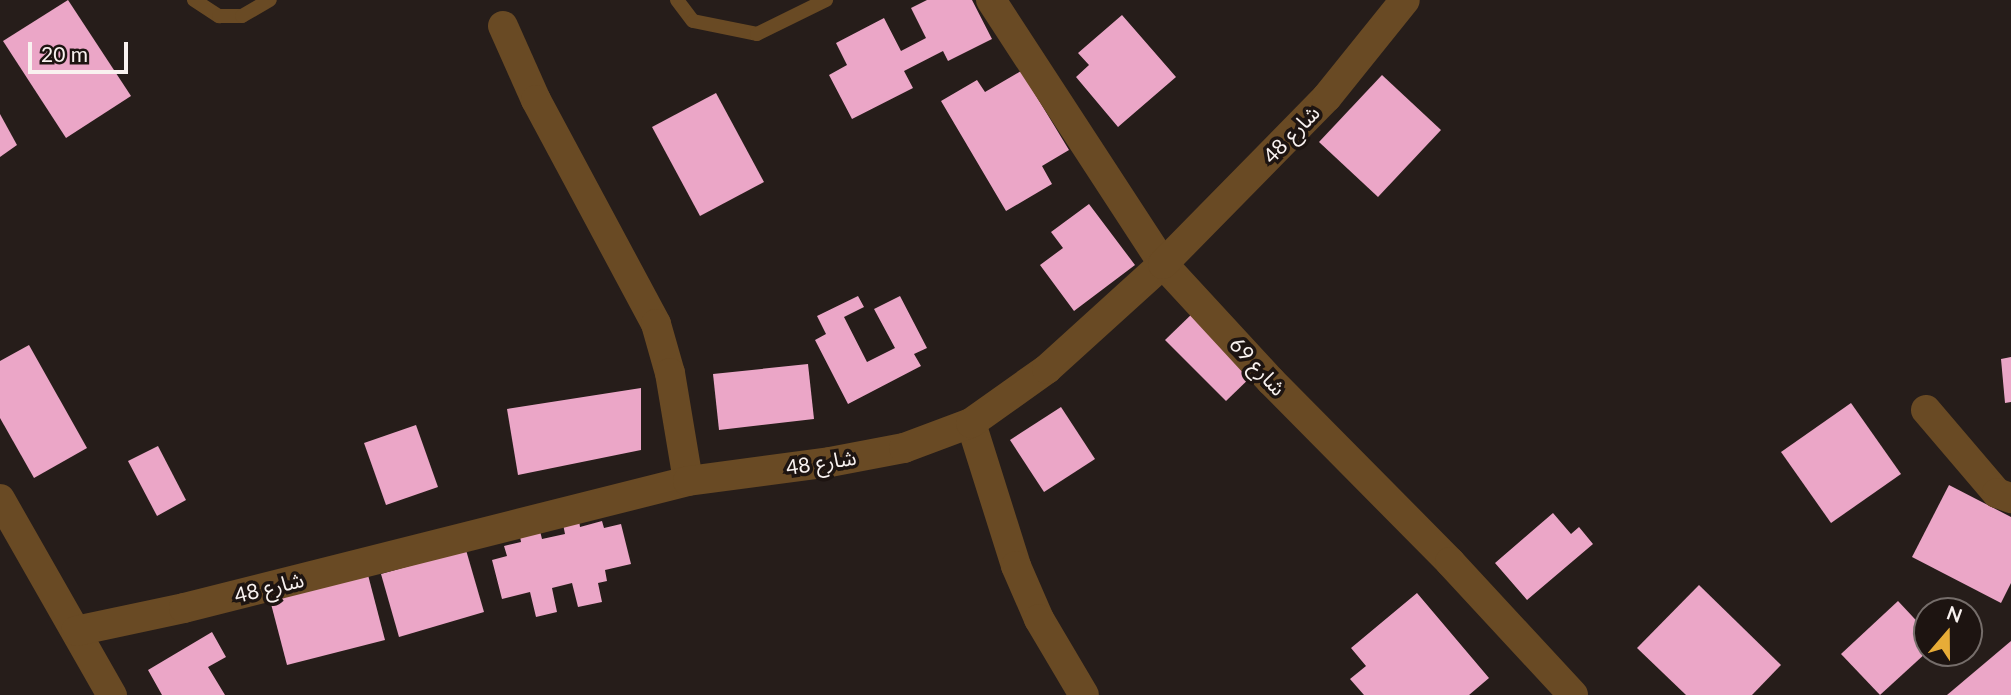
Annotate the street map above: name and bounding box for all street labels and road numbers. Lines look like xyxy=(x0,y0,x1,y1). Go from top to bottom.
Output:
street label: شارع 48 xyxy=(1257,100,1325,168)
street label: شارع 69 xyxy=(1225,332,1291,400)
street label: شارع 48 xyxy=(784,444,858,480)
street label: شارع 48 xyxy=(232,566,306,608)

